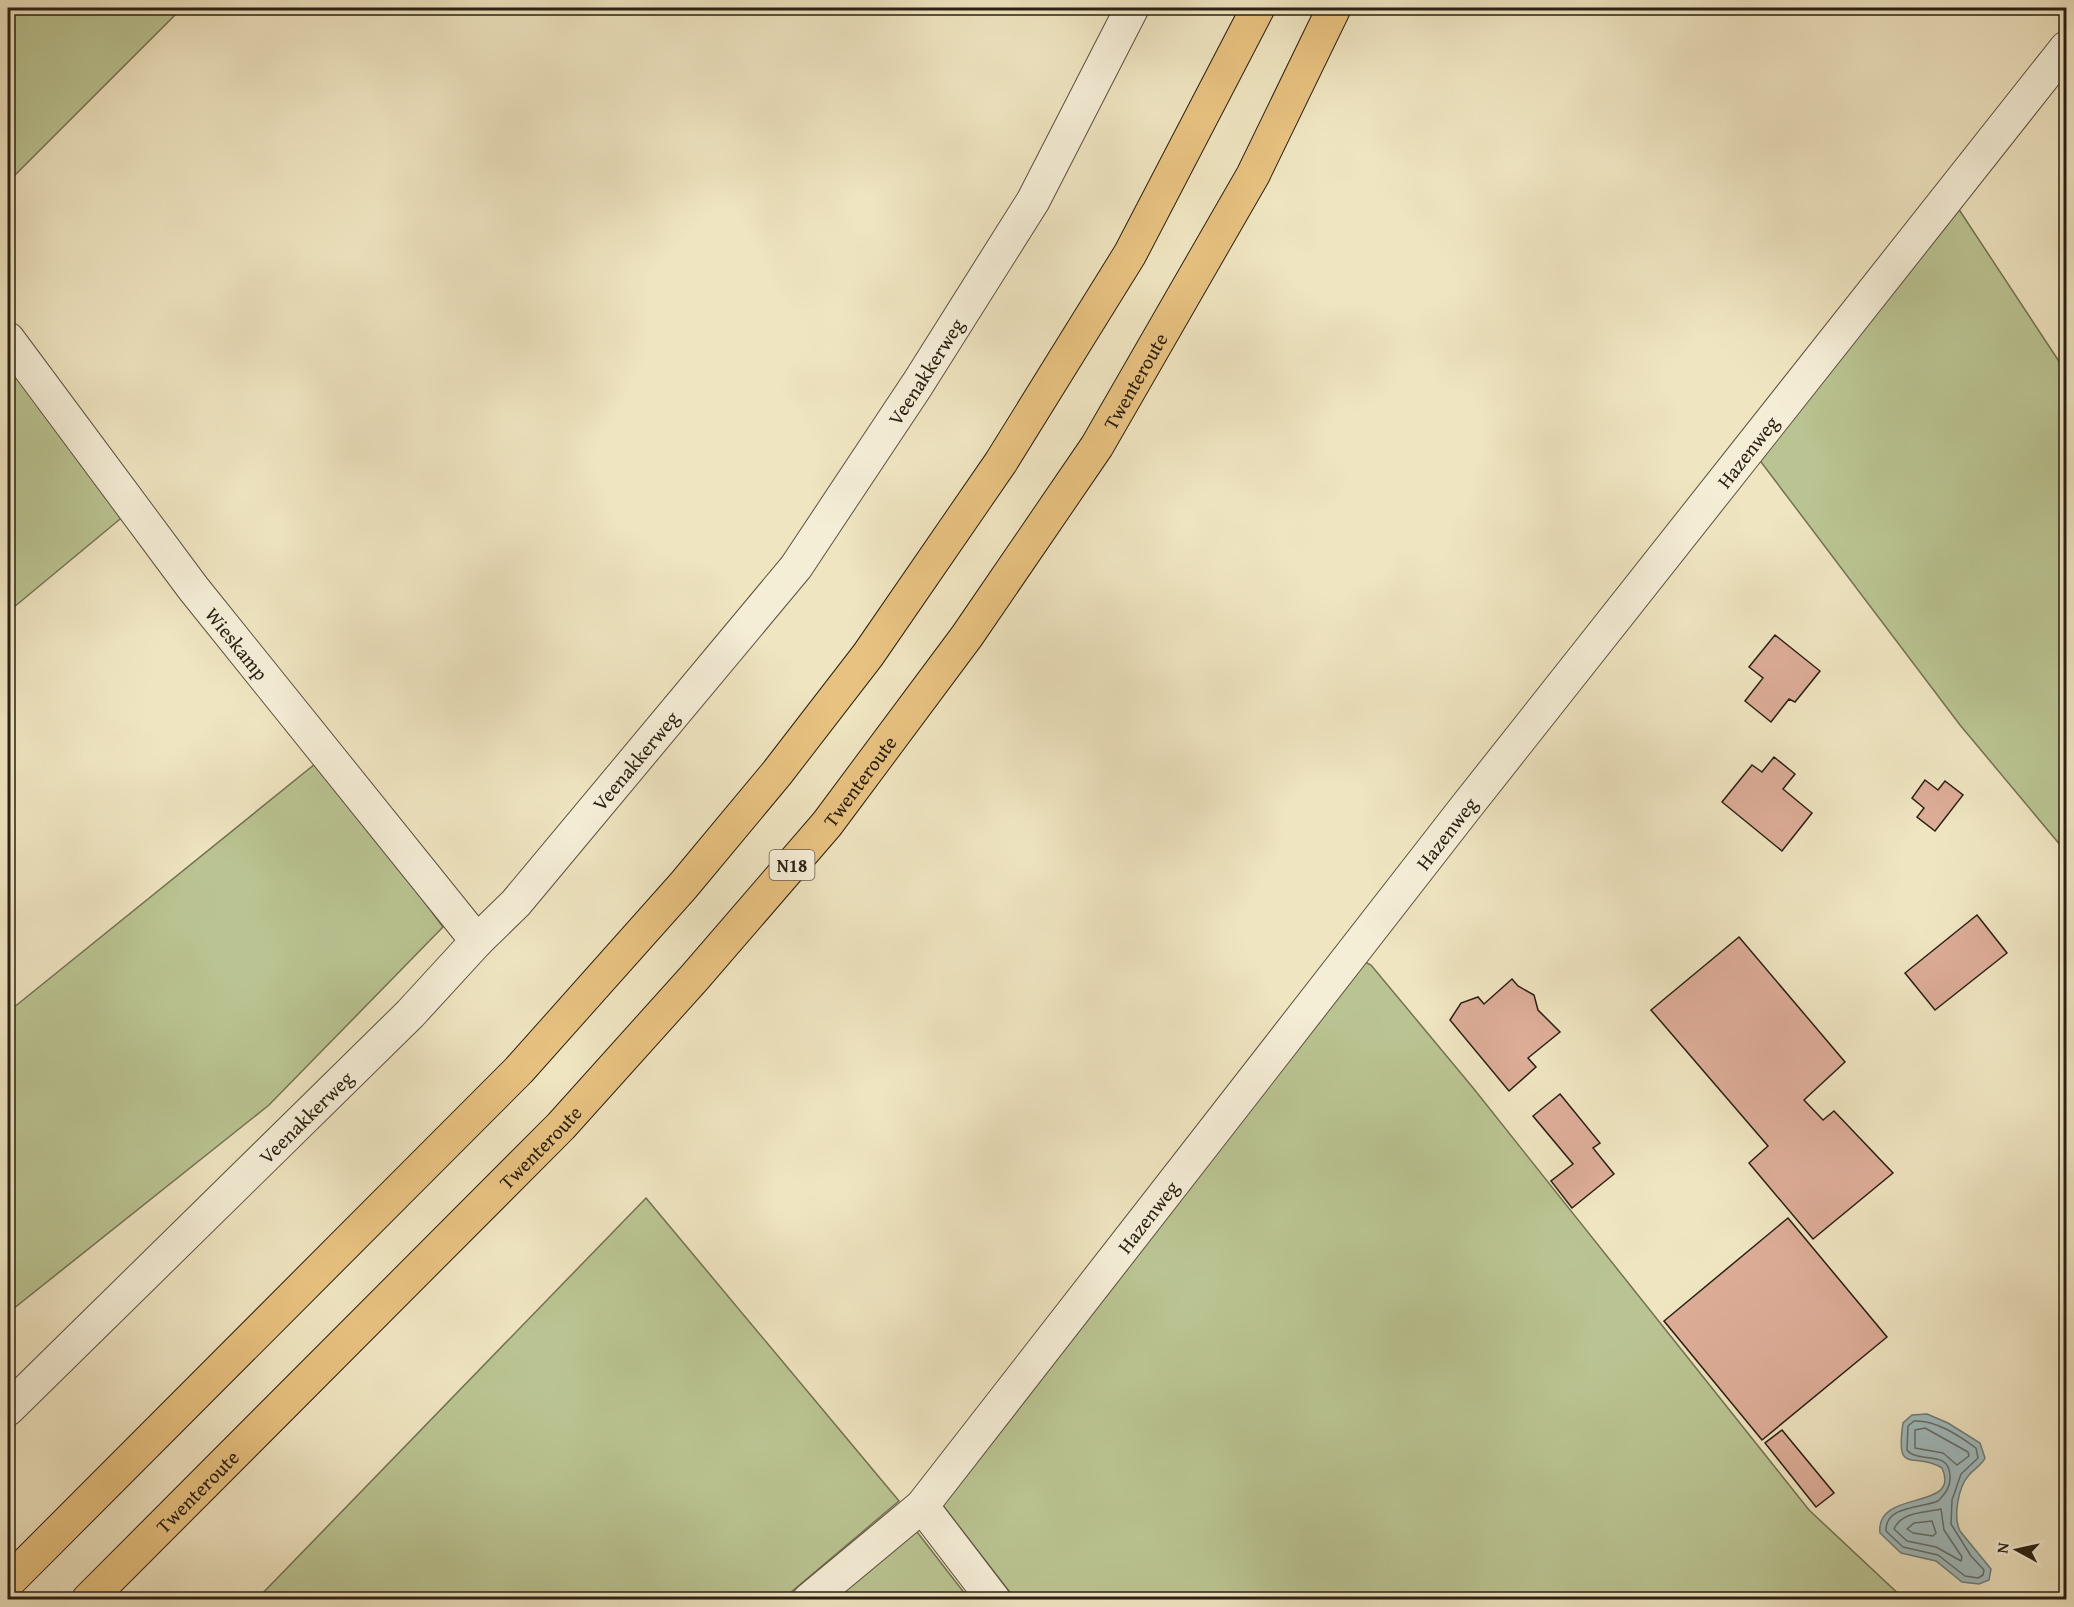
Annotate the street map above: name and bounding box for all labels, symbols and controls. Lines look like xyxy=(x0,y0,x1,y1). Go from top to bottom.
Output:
street label: Veenakkerweg xyxy=(880,312,970,431)
street label: Twenteroute xyxy=(1095,327,1174,435)
street label: Hazenweg xyxy=(1709,409,1785,494)
street label: Wieskamp xyxy=(199,600,276,686)
street label: Veenakkerweg xyxy=(585,704,685,816)
street label: Twenteroute xyxy=(815,729,903,833)
street label: Hazenweg xyxy=(1408,790,1484,875)
road number: N18 xyxy=(770,850,814,880)
street label: Veenakkerweg xyxy=(252,1064,359,1170)
street label: Twenteroute xyxy=(492,1098,588,1195)
street label: Hazenweg xyxy=(1110,1174,1185,1259)
street label: Twenteroute xyxy=(149,1443,245,1539)
north arrow xyxy=(1987,1520,2047,1580)
text: N xyxy=(1990,1541,2015,1555)

